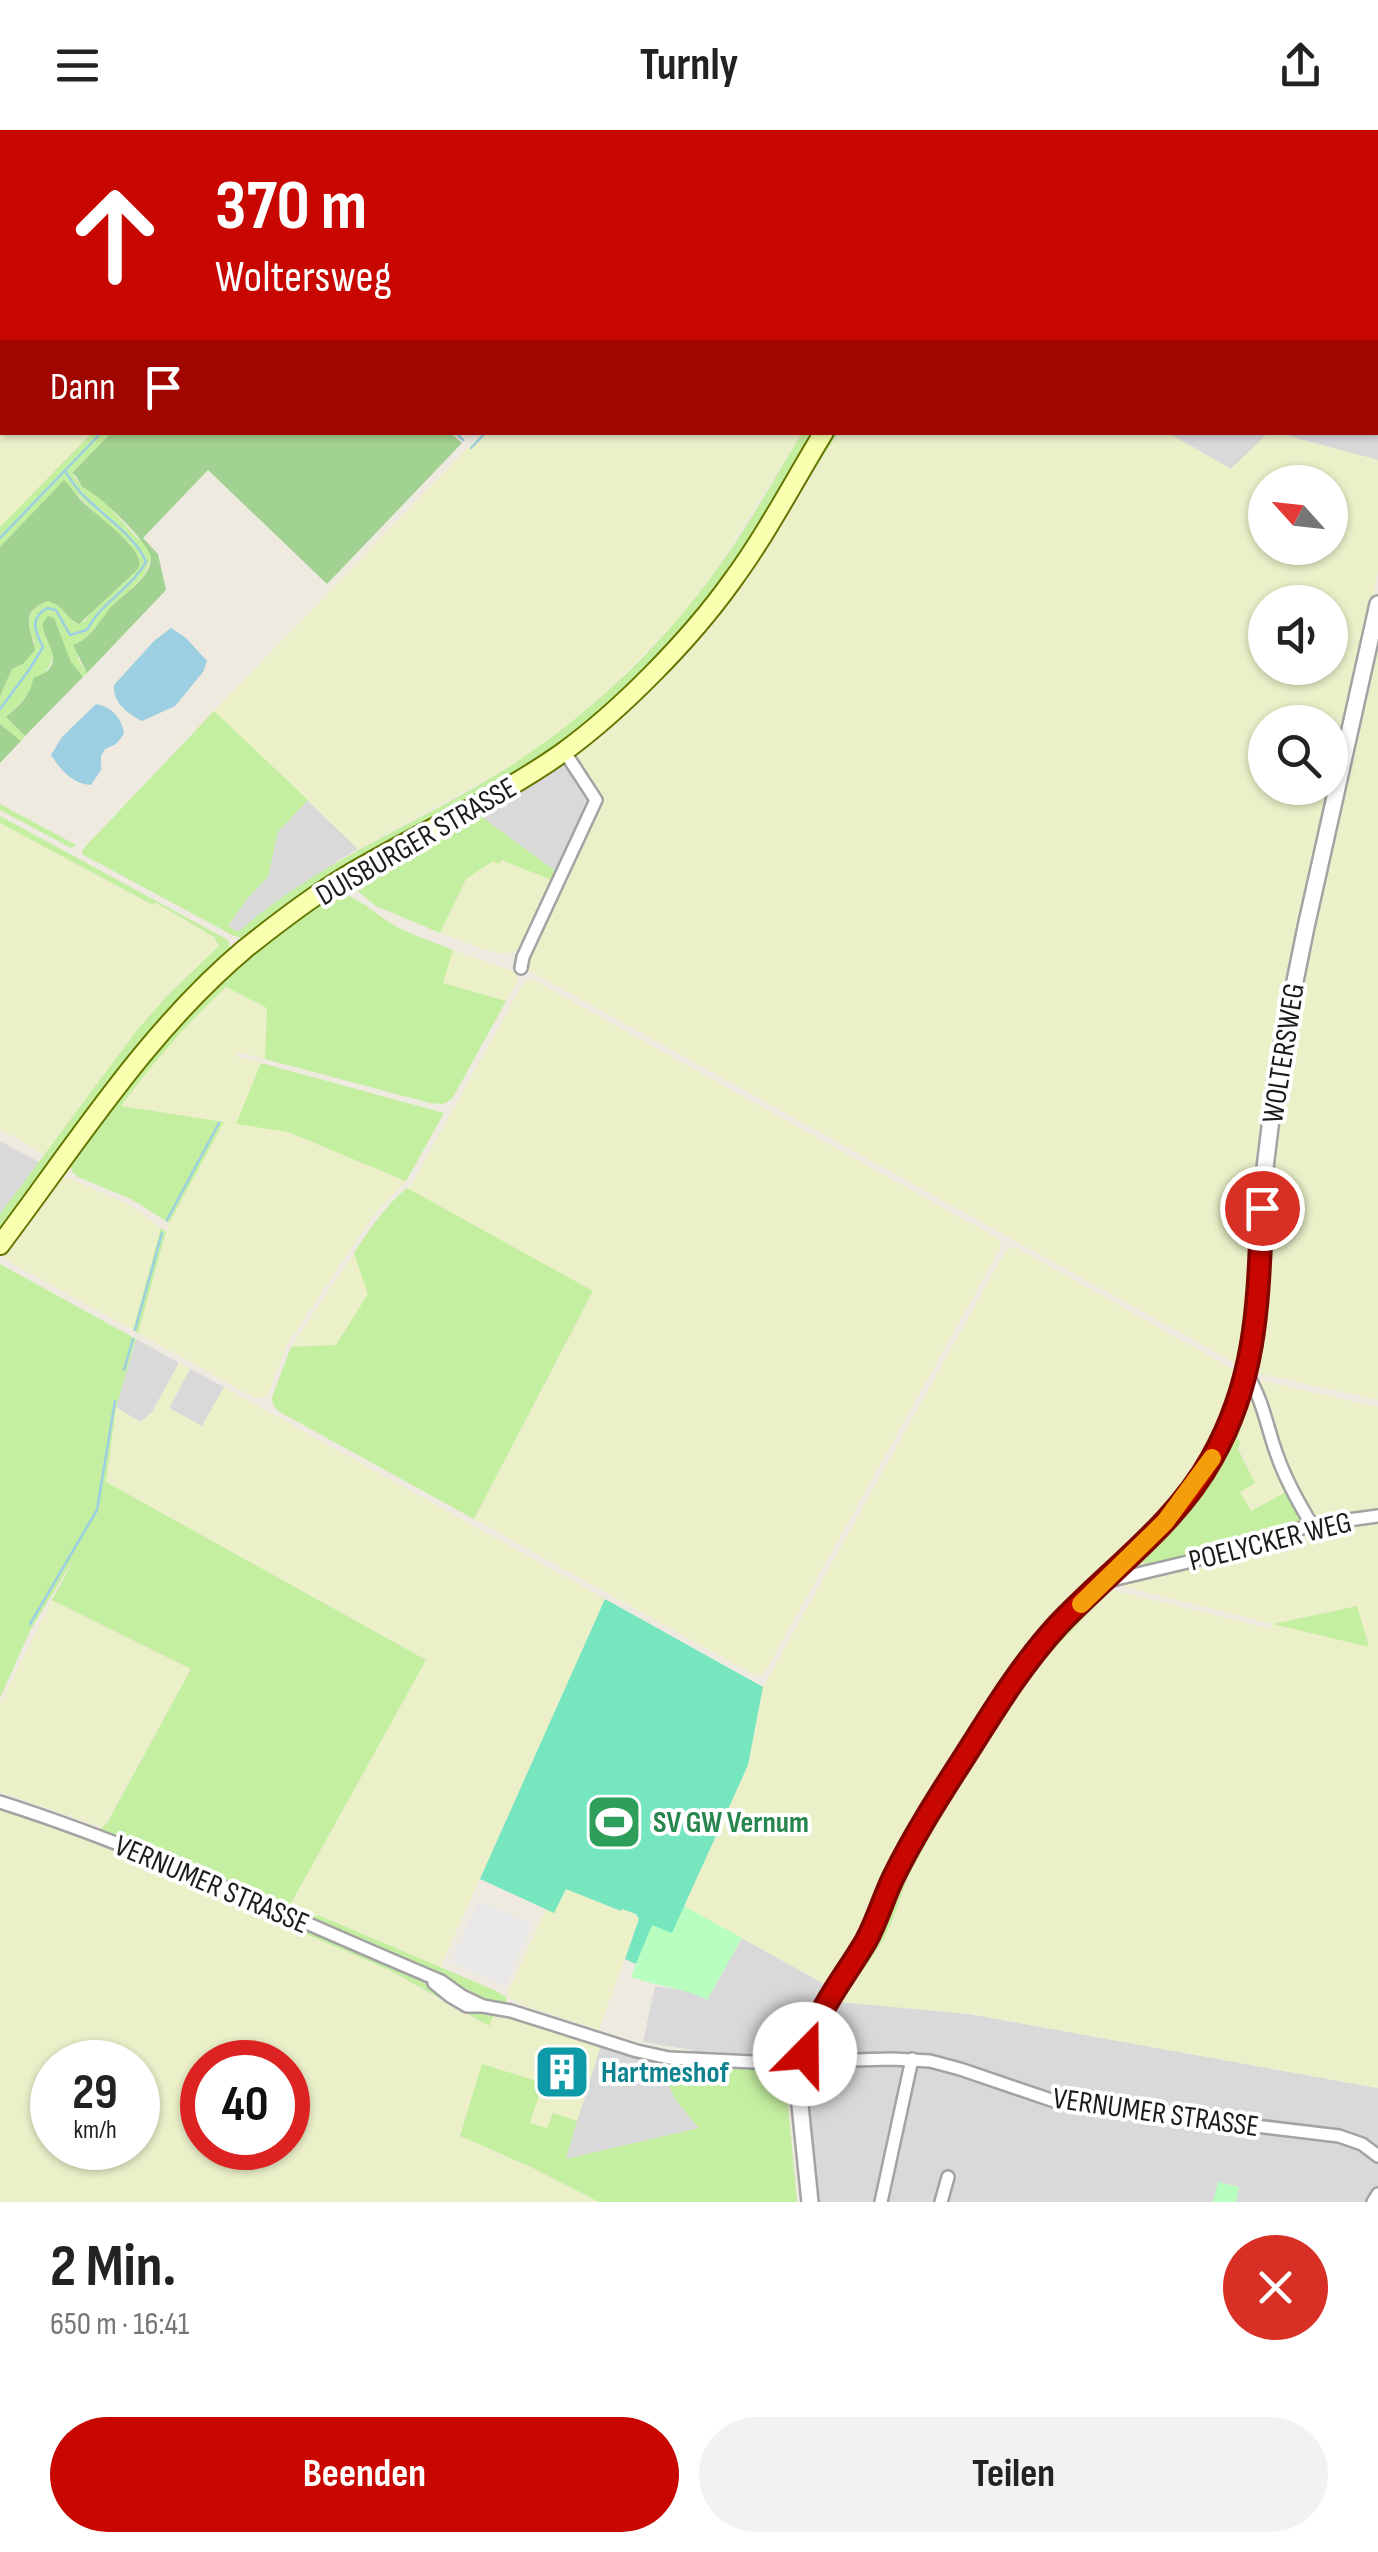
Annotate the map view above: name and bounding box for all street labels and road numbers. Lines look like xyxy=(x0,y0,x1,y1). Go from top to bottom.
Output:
street label: DUISBURGER STRASSE xyxy=(310,770,523,914)
street label: WOLTERSWEG xyxy=(1255,981,1313,1126)
street label: POELYCKER WEG xyxy=(1185,1504,1355,1580)
street label: VERNUMER STRASSE xyxy=(109,1828,314,1942)
street label: VERNUMER STRASSE xyxy=(1051,2081,1261,2145)

